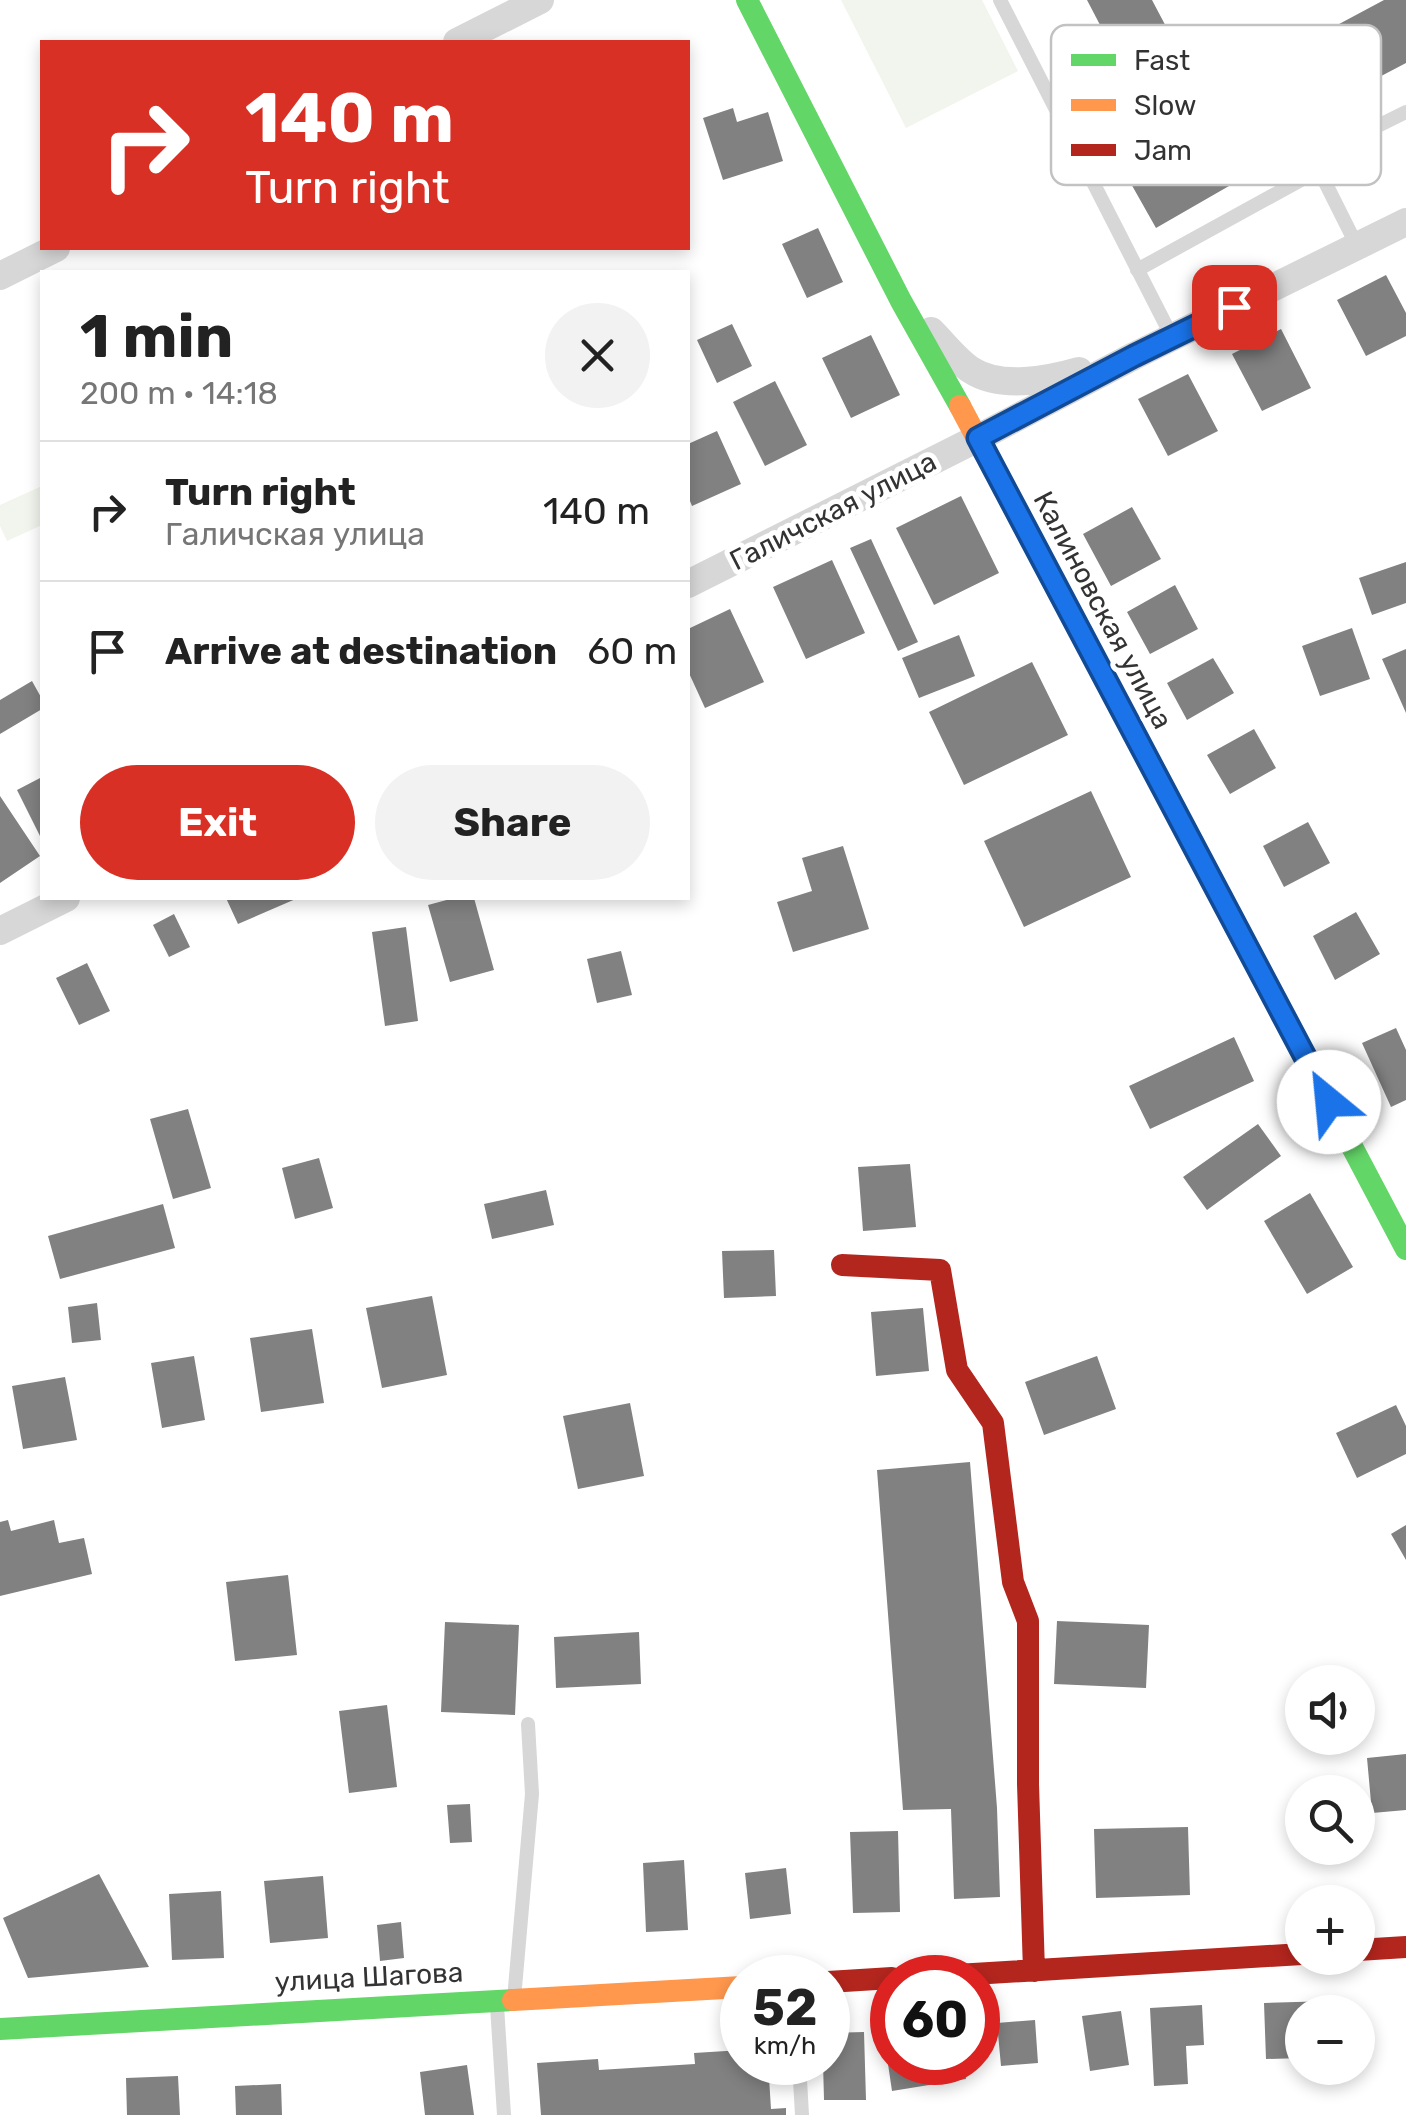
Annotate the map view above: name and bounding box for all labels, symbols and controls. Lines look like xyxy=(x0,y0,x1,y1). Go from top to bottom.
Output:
legend xyxy=(1051,25,1381,185)
text: Fast xyxy=(1134,44,1190,77)
text: 140 m xyxy=(245,77,454,160)
icon: right xyxy=(80,80,210,210)
text: Slow xyxy=(1134,89,1196,122)
text: Jam xyxy=(1134,134,1192,167)
text: Turn right xyxy=(245,161,449,214)
pin xyxy=(1192,265,1277,350)
icon: arrive xyxy=(1207,280,1262,335)
text: 1 min xyxy=(80,301,233,372)
button: close xyxy=(545,303,650,408)
text: 200 m · 14:18 xyxy=(80,374,278,412)
street label: Галичская улица xyxy=(724,445,942,577)
text: Turn right xyxy=(165,469,356,515)
icon: right xyxy=(80,484,135,539)
street label: Калиновская улица xyxy=(1026,486,1180,734)
text: 140 m xyxy=(543,488,650,534)
text: Галичская улица xyxy=(165,515,425,553)
icon: arrive xyxy=(80,624,135,679)
text: Arrive at destination xyxy=(165,628,557,674)
text: 60 m xyxy=(587,628,677,674)
button: Exit xyxy=(80,765,355,880)
button: Share xyxy=(375,765,650,880)
position arrow xyxy=(1277,1050,1381,1154)
map controls xyxy=(1285,1665,1375,2085)
button: sound xyxy=(1285,1665,1375,1755)
button: search xyxy=(1285,1775,1375,1865)
button: + xyxy=(1285,1885,1375,1975)
speed limit sign: 60 xyxy=(870,1955,1000,2085)
street label: улица Шагова xyxy=(274,1956,464,1998)
text: 52 xyxy=(753,1978,817,2038)
button: − xyxy=(1285,1995,1375,2085)
text: km/h xyxy=(754,2031,816,2060)

